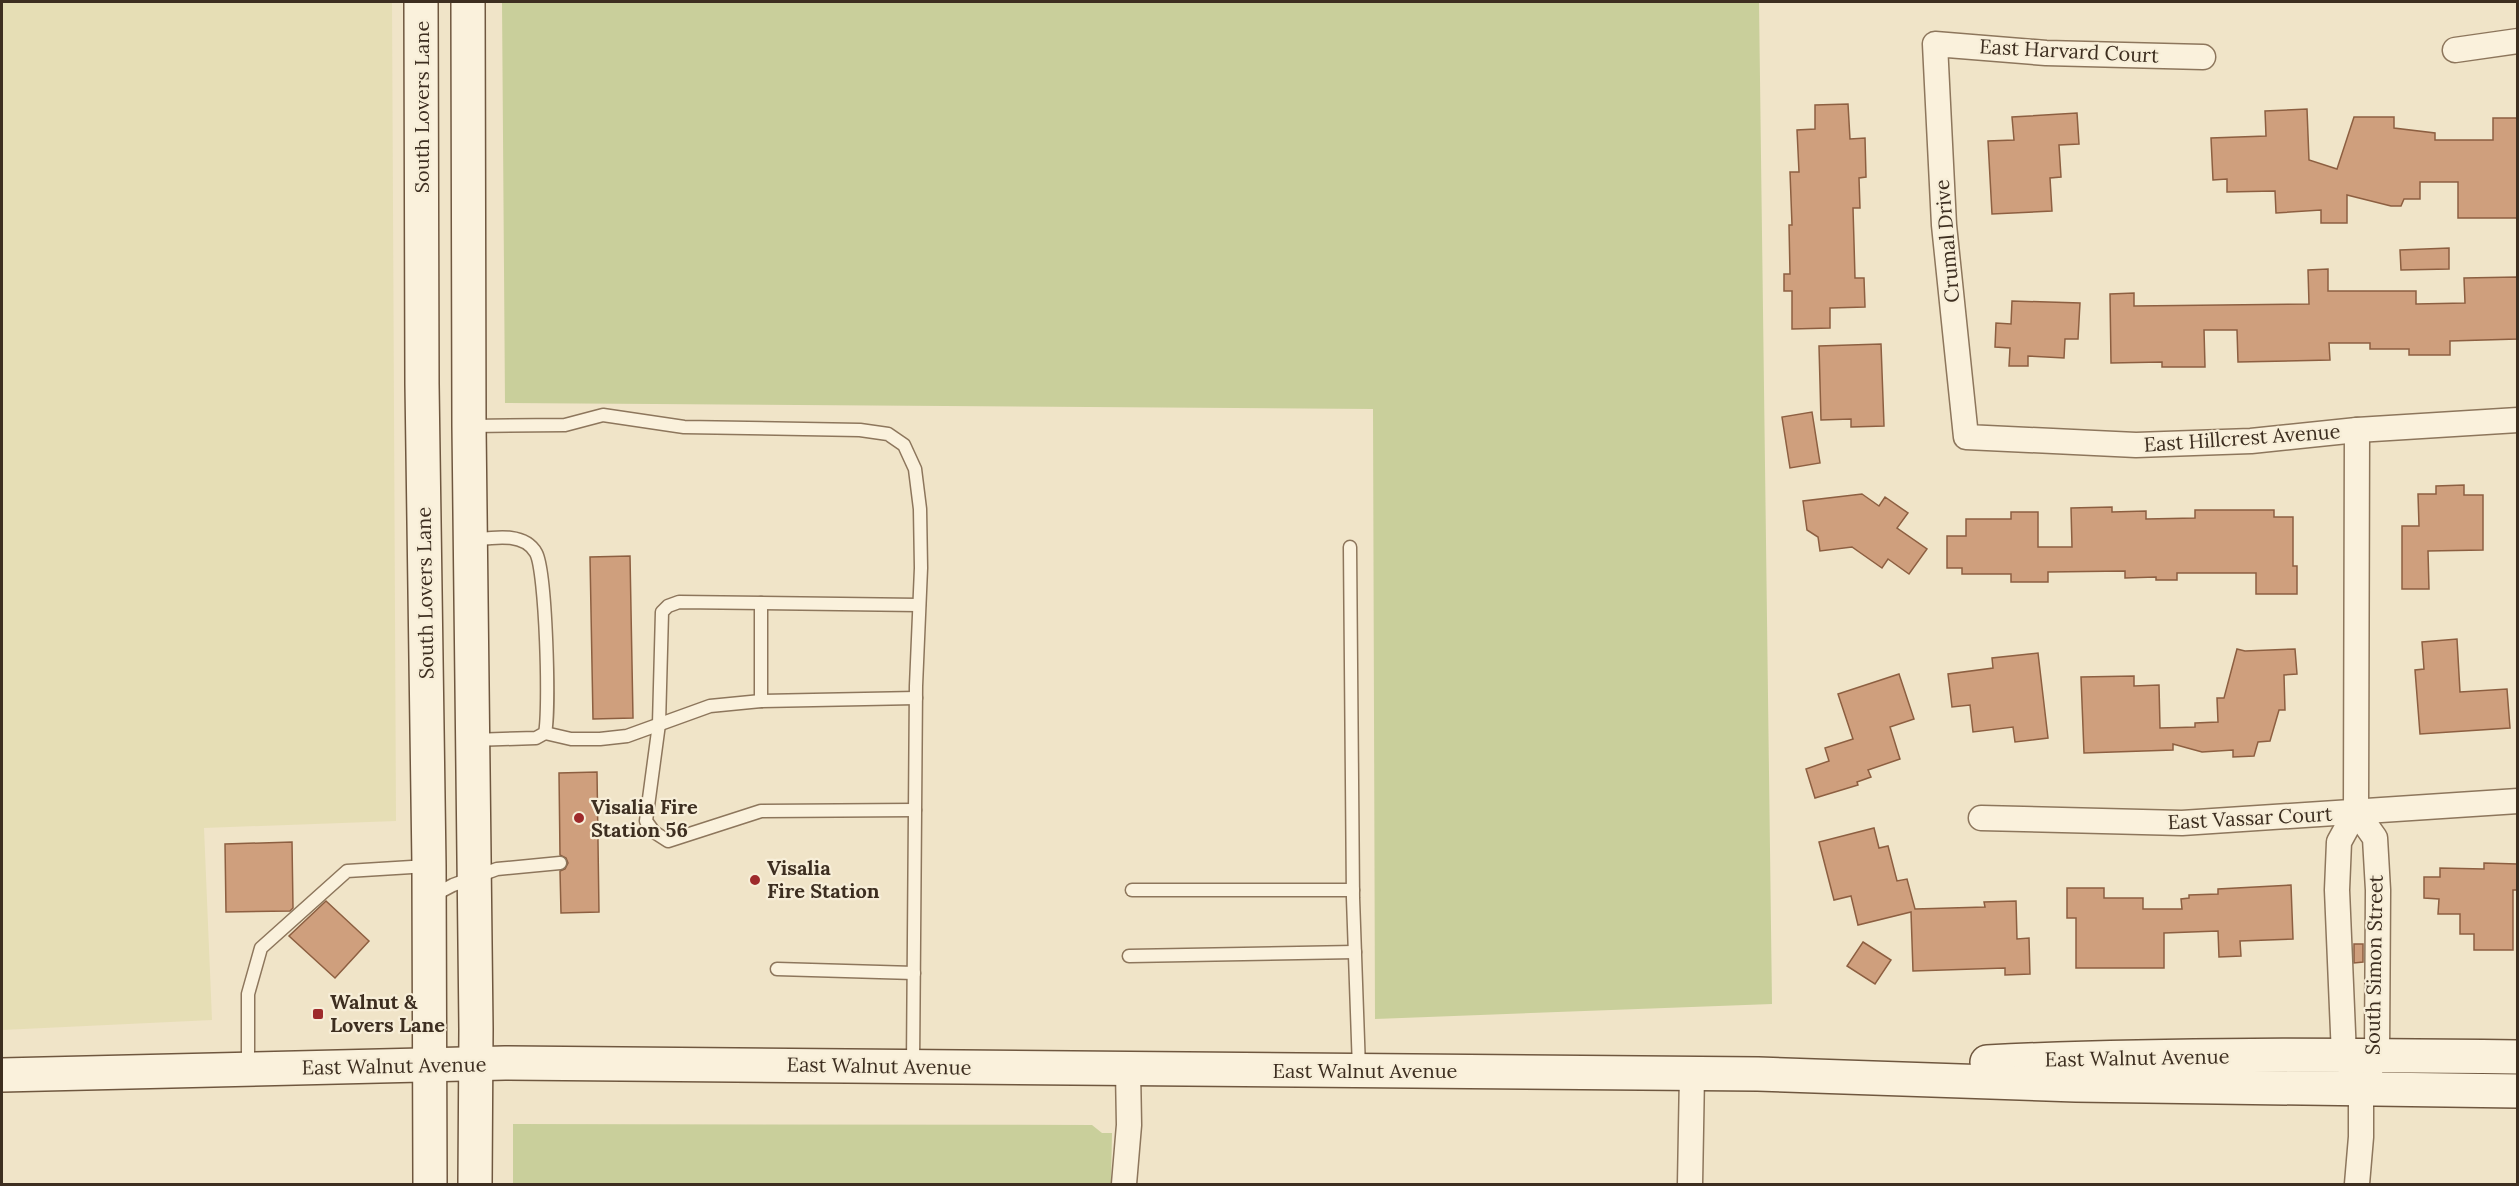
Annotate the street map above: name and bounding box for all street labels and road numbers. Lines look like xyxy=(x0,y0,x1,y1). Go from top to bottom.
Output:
street label: South Lovers Lane xyxy=(409,21,434,193)
street label: East Harvard Court xyxy=(1979,33,2160,68)
street label: Crumal Drive xyxy=(1929,178,1964,304)
street label: East Hillcrest Avenue xyxy=(2143,418,2341,457)
street label: South Lovers Lane xyxy=(410,506,439,679)
street label: East Vassar Court xyxy=(2167,801,2333,834)
street label: South Simon Street xyxy=(2359,874,2388,1055)
street label: East Walnut Avenue xyxy=(2044,1043,2230,1072)
street label: East Walnut Avenue xyxy=(301,1051,487,1080)
street label: East Walnut Avenue xyxy=(786,1051,972,1080)
street label: East Walnut Avenue xyxy=(1273,1058,1458,1083)

